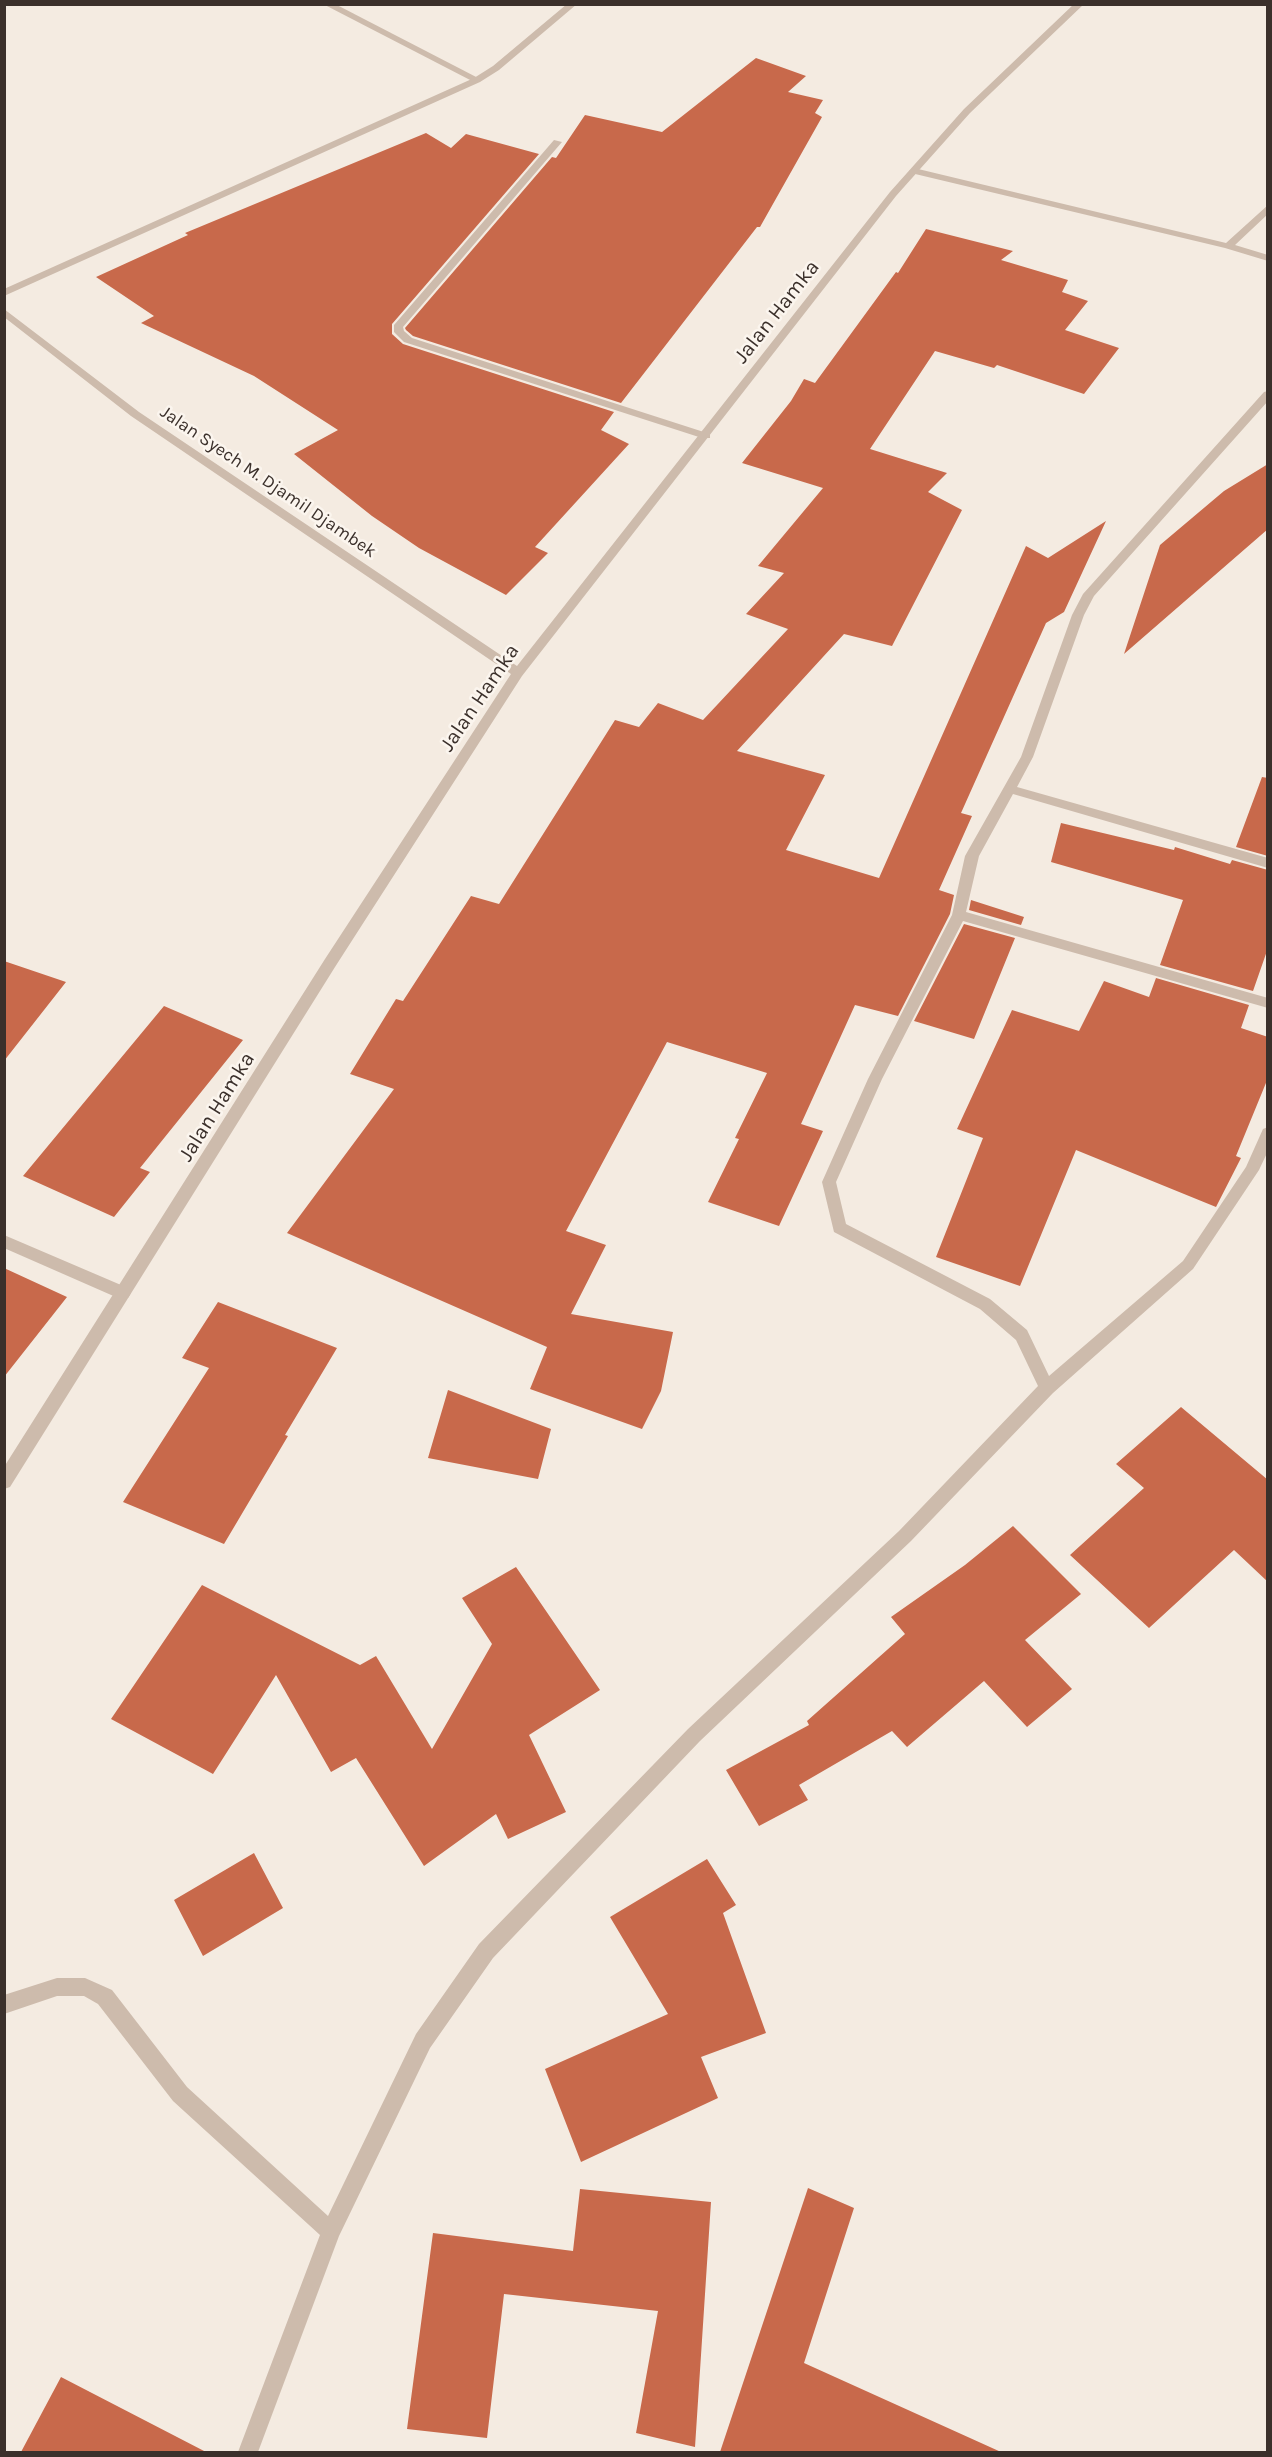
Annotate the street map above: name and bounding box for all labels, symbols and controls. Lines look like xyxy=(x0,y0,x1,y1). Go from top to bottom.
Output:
street label: Jalan Hamka xyxy=(729,255,825,369)
street label: Jalan Syech M. Djamil Djambek xyxy=(156,401,380,563)
street label: Jalan Hamka xyxy=(435,640,525,756)
street label: Jalan Hamka xyxy=(174,1048,260,1166)

